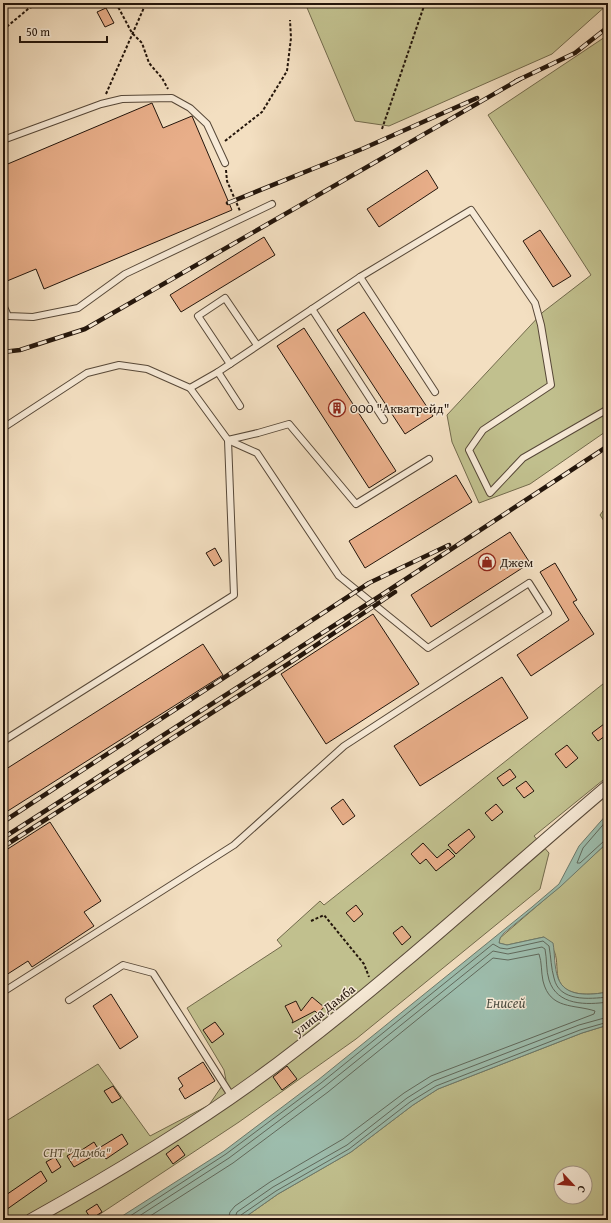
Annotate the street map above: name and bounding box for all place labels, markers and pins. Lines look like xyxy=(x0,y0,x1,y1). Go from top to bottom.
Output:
building icon: ООО "Акватрейд" xyxy=(327,398,347,418)
place label: ООО "Акватрейд" xyxy=(350,399,449,418)
shop icon: Джем xyxy=(477,552,497,572)
place label: Джем xyxy=(499,553,533,572)

